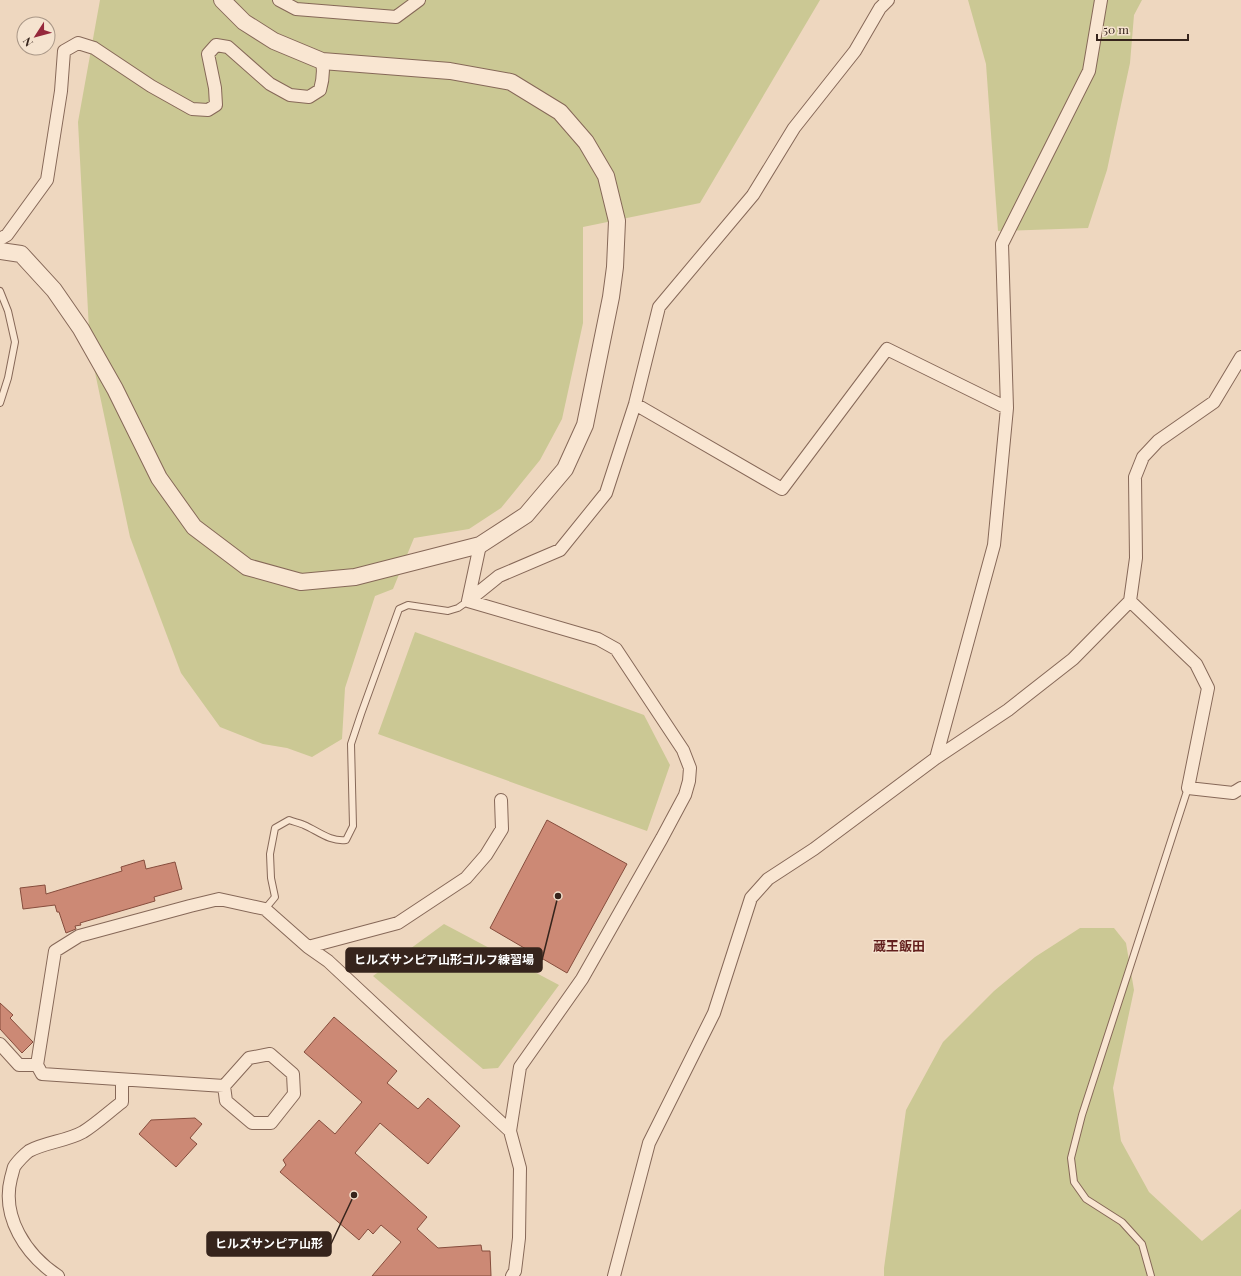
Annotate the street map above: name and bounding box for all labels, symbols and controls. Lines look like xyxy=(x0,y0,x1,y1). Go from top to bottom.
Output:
north arrow xyxy=(16,16,56,56)
scale bar xyxy=(1097,16,1188,42)
text: 50 m xyxy=(1103,21,1129,37)
text: N xyxy=(19,35,36,50)
district label: 蔵王飯田 xyxy=(873,937,925,954)
callout: ヒルズサンピア山形ゴルフ練習場 xyxy=(346,948,542,972)
text: ヒルズサンピア山形ゴルフ練習場 xyxy=(354,951,534,967)
callout: ヒルズサンピア山形 xyxy=(207,1232,331,1256)
text: ヒルズサンピア山形 xyxy=(215,1235,323,1251)

